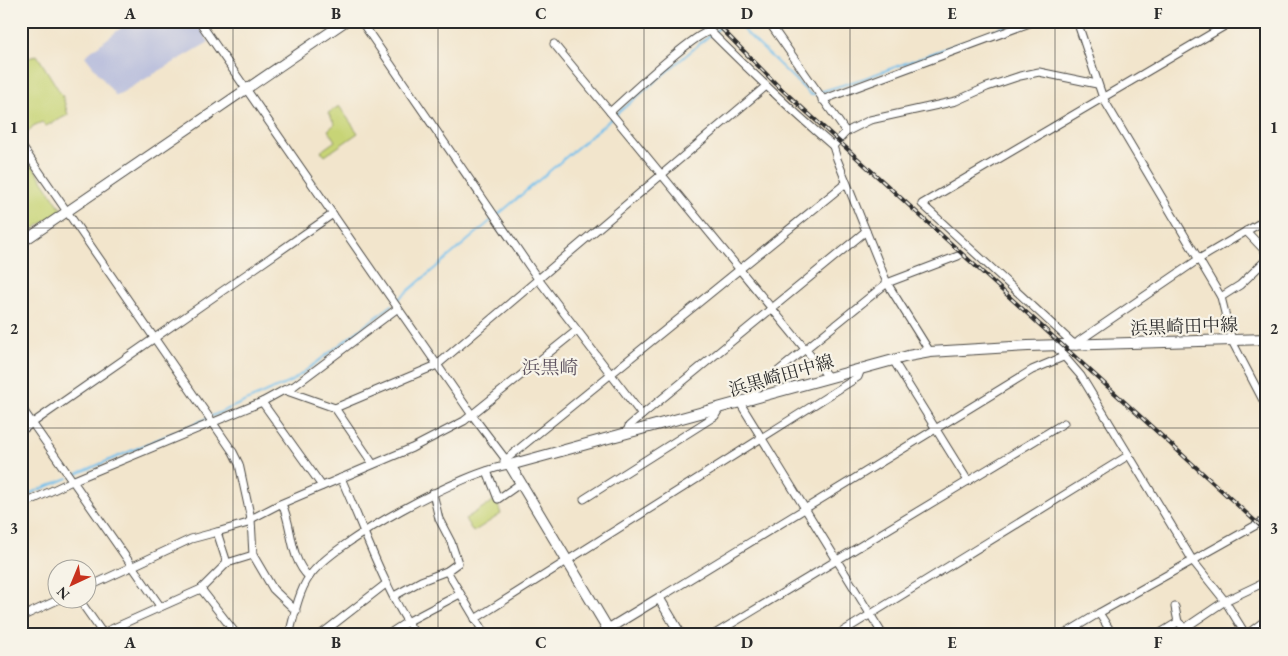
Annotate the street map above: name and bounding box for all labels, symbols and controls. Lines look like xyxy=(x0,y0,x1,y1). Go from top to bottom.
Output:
text: A xyxy=(123,3,136,24)
text: B xyxy=(331,3,341,24)
text: C xyxy=(535,3,547,24)
text: D xyxy=(741,3,753,24)
text: E xyxy=(947,3,957,24)
text: F xyxy=(1154,3,1163,24)
text: 1 xyxy=(10,117,18,138)
text: 1 xyxy=(1270,117,1278,138)
street label: 浜黒崎田中線 xyxy=(1130,313,1238,339)
text: 2 xyxy=(10,318,19,339)
text: 2 xyxy=(1270,318,1279,339)
street label: 浜黒崎田中線 xyxy=(726,349,836,401)
district label: 浜黒崎 xyxy=(521,355,579,380)
text: 3 xyxy=(10,518,18,539)
text: 3 xyxy=(1270,518,1278,539)
north arrow xyxy=(48,558,98,608)
text: N xyxy=(52,582,73,604)
text: A xyxy=(123,632,136,653)
text: B xyxy=(331,632,341,653)
text: C xyxy=(535,632,547,653)
text: D xyxy=(741,632,753,653)
text: E xyxy=(947,632,957,653)
text: F xyxy=(1154,632,1163,653)

